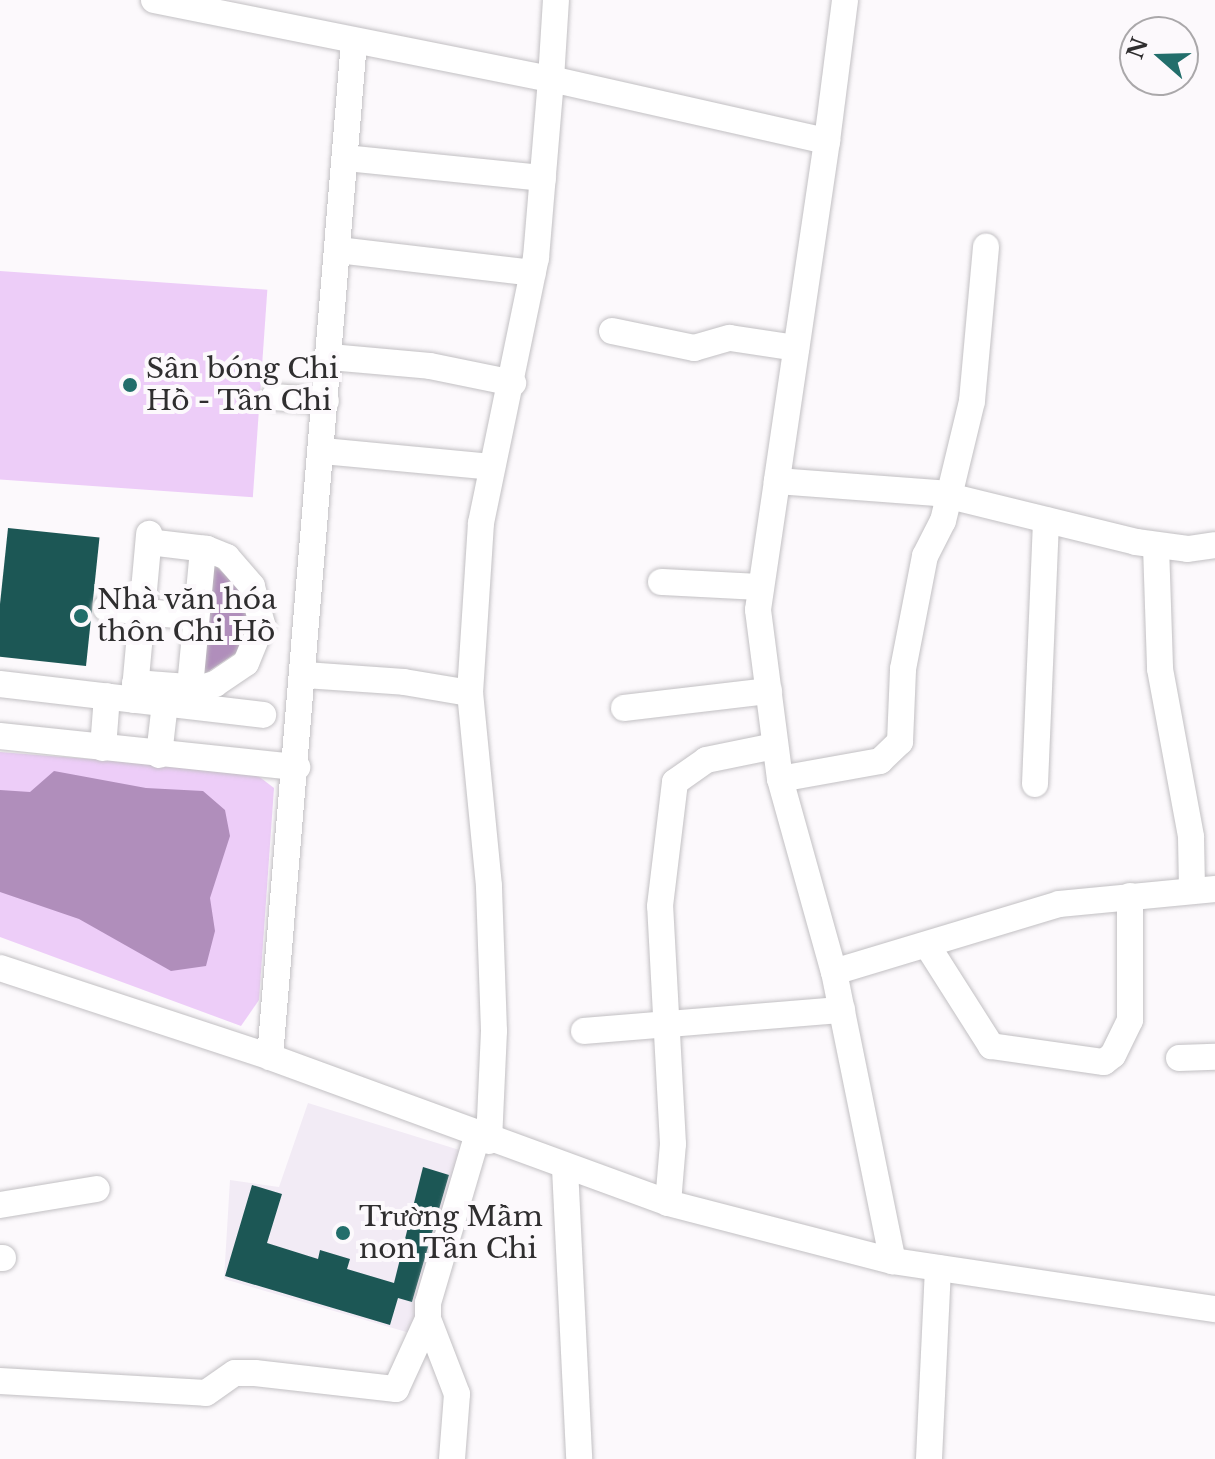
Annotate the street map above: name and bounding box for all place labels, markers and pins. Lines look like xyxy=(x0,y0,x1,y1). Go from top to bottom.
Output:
place label: Sân bóng Chi Hồ - Tân Chi xyxy=(146,352,339,418)
marker: Sân bóng Chi Hồ - Tân Chi xyxy=(121,376,139,394)
place label: Nhà văn hóa thôn Chi Hồ xyxy=(97,583,278,649)
marker: Nhà văn hóa thôn Chi Hồ xyxy=(72,607,90,625)
place label: Trường Mầm non Tân Chi xyxy=(359,1200,543,1266)
marker: Trường Mầm non Tân Chi xyxy=(334,1224,352,1242)

